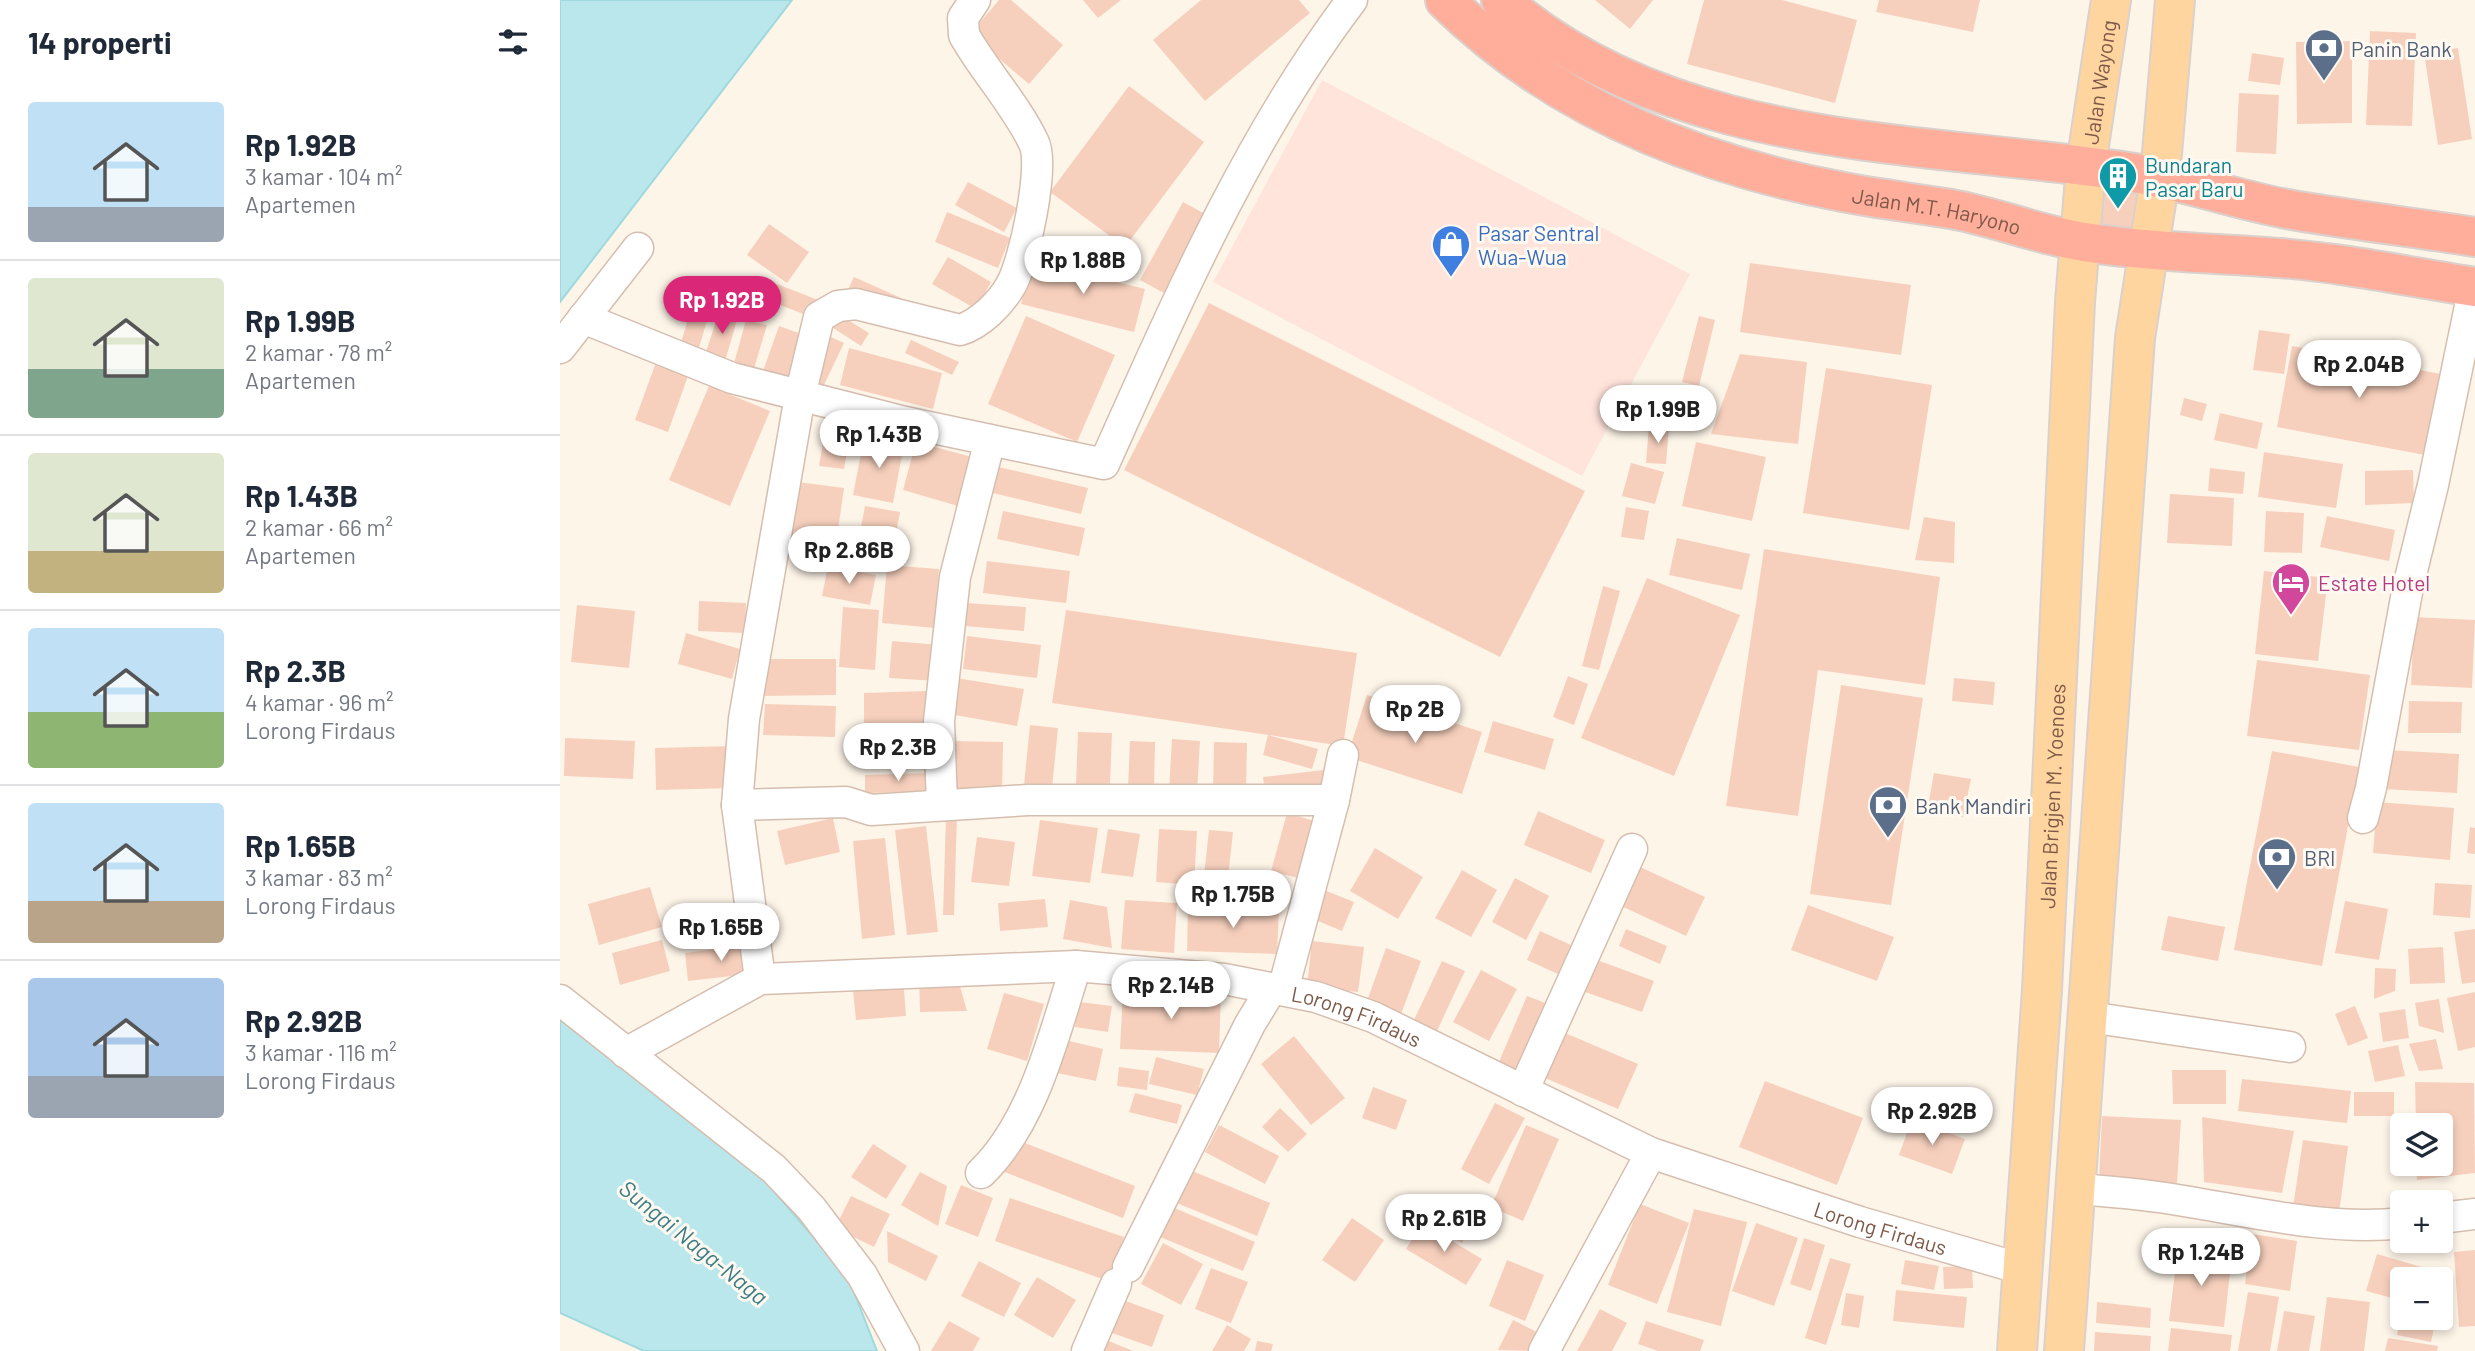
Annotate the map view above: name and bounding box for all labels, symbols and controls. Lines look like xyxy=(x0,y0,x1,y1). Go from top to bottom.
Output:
street label: Jalan Wayong xyxy=(2077,18,2120,146)
icon: filters xyxy=(494,23,532,61)
text: 14 properti xyxy=(28,24,172,60)
bank icon: Panin Bank xyxy=(2303,27,2345,82)
place label: Panin Bank xyxy=(2351,36,2452,61)
text: Rp 1.92B xyxy=(245,126,357,162)
icon: home xyxy=(84,130,168,214)
place label: Bundaran Pasar Baru xyxy=(2145,152,2243,201)
building icon: Bundaran Pasar Baru xyxy=(2097,155,2139,210)
text: 3 kamar · 104 m² xyxy=(245,162,403,190)
street label: Jalan M.T. Haryono xyxy=(1850,181,2024,239)
text: Apartemen xyxy=(245,190,356,218)
place label: Pasar Sentral Wua-Wua xyxy=(1478,220,1599,269)
shop icon: Pasar Sentral Wua-Wua xyxy=(1430,223,1472,278)
pin: Rp 1.88B xyxy=(1011,236,1155,296)
text: Rp 1.88B xyxy=(1040,245,1126,273)
pin: Rp 1.92B xyxy=(650,276,794,336)
text: Rp 1.92B xyxy=(679,285,765,313)
text: Rp 1.99B xyxy=(245,302,356,338)
icon: home xyxy=(84,306,168,390)
text: 2 kamar · 78 m² xyxy=(245,338,392,366)
pin: Rp 2.04B xyxy=(2287,340,2431,400)
text: Rp 2.04B xyxy=(2313,349,2405,377)
text: Apartemen xyxy=(245,366,356,394)
pin: Rp 1.99B xyxy=(1586,386,1730,445)
text: Rp 1.99B xyxy=(1616,394,1700,422)
pin: Rp 1.43B xyxy=(807,410,951,470)
text: Rp 1.43B xyxy=(836,419,922,447)
text: Rp 1.43B xyxy=(245,477,358,513)
icon: home xyxy=(84,481,168,565)
text: 2 kamar · 66 m² xyxy=(245,513,393,541)
pin: Rp 2.86B xyxy=(777,526,921,586)
text: Rp 2.86B xyxy=(804,535,894,563)
text: Apartemen xyxy=(245,541,356,569)
hotel icon: Estate Hotel xyxy=(2270,561,2312,616)
place label: Estate Hotel xyxy=(2318,570,2430,595)
text: Rp 2.3B xyxy=(245,652,346,688)
icon: home xyxy=(84,656,168,740)
street label: Jalan Brigjen M. Yoenoes xyxy=(2033,683,2069,909)
pin: Rp 2B xyxy=(1366,686,1464,745)
text: 4 kamar · 96 m² xyxy=(245,688,393,716)
text: Rp 2B xyxy=(1386,694,1444,722)
text: Lorong Firdaus xyxy=(245,716,396,744)
pin: Rp 2.3B xyxy=(833,724,963,783)
text: Rp 2.3B xyxy=(859,732,937,760)
bank icon: Bank Mandiri xyxy=(1867,784,1909,839)
place label: Bank Mandiri xyxy=(1915,793,2032,818)
text: Rp 1.65B xyxy=(245,827,356,863)
icon: home xyxy=(84,831,168,915)
bank icon: BRI xyxy=(2256,836,2298,891)
place label: BRI xyxy=(2304,845,2335,870)
text: 3 kamar · 83 m² xyxy=(245,863,393,891)
pin: Rp 1.75B xyxy=(1161,870,1305,930)
text: Rp 1.75B xyxy=(1191,879,1275,907)
text: Lorong Firdaus xyxy=(245,891,396,919)
pin: Rp 1.65B xyxy=(649,904,793,963)
text: Rp 1.65B xyxy=(678,912,764,940)
pin: Rp 2.14B xyxy=(1099,962,1243,1021)
text: Rp 2.14B xyxy=(1127,970,1215,998)
street label: Lorong Firdaus xyxy=(1290,980,1426,1051)
text: Rp 2.92B xyxy=(245,1002,363,1038)
icon: home xyxy=(84,1006,168,1090)
text: 3 kamar · 116 m² xyxy=(245,1038,397,1066)
text: Lorong Firdaus xyxy=(245,1066,396,1094)
pin: Rp 2.92B xyxy=(1860,1088,2004,1147)
text: Rp 2.92B xyxy=(1887,1096,1977,1124)
map controls xyxy=(2390,1113,2453,1330)
button: layers xyxy=(2390,1113,2453,1176)
water label: Sungai Naga-Naga xyxy=(614,1174,774,1310)
button: + xyxy=(2390,1190,2453,1253)
pin: Rp 2.61B xyxy=(1372,1194,1516,1254)
street label: Lorong Firdaus xyxy=(1811,1195,1950,1259)
text: Rp 2.61B xyxy=(1401,1203,1487,1231)
pin: Rp 1.24B xyxy=(2129,1228,2273,1288)
text: Rp 1.24B xyxy=(2157,1237,2245,1265)
button: − xyxy=(2390,1267,2453,1330)

